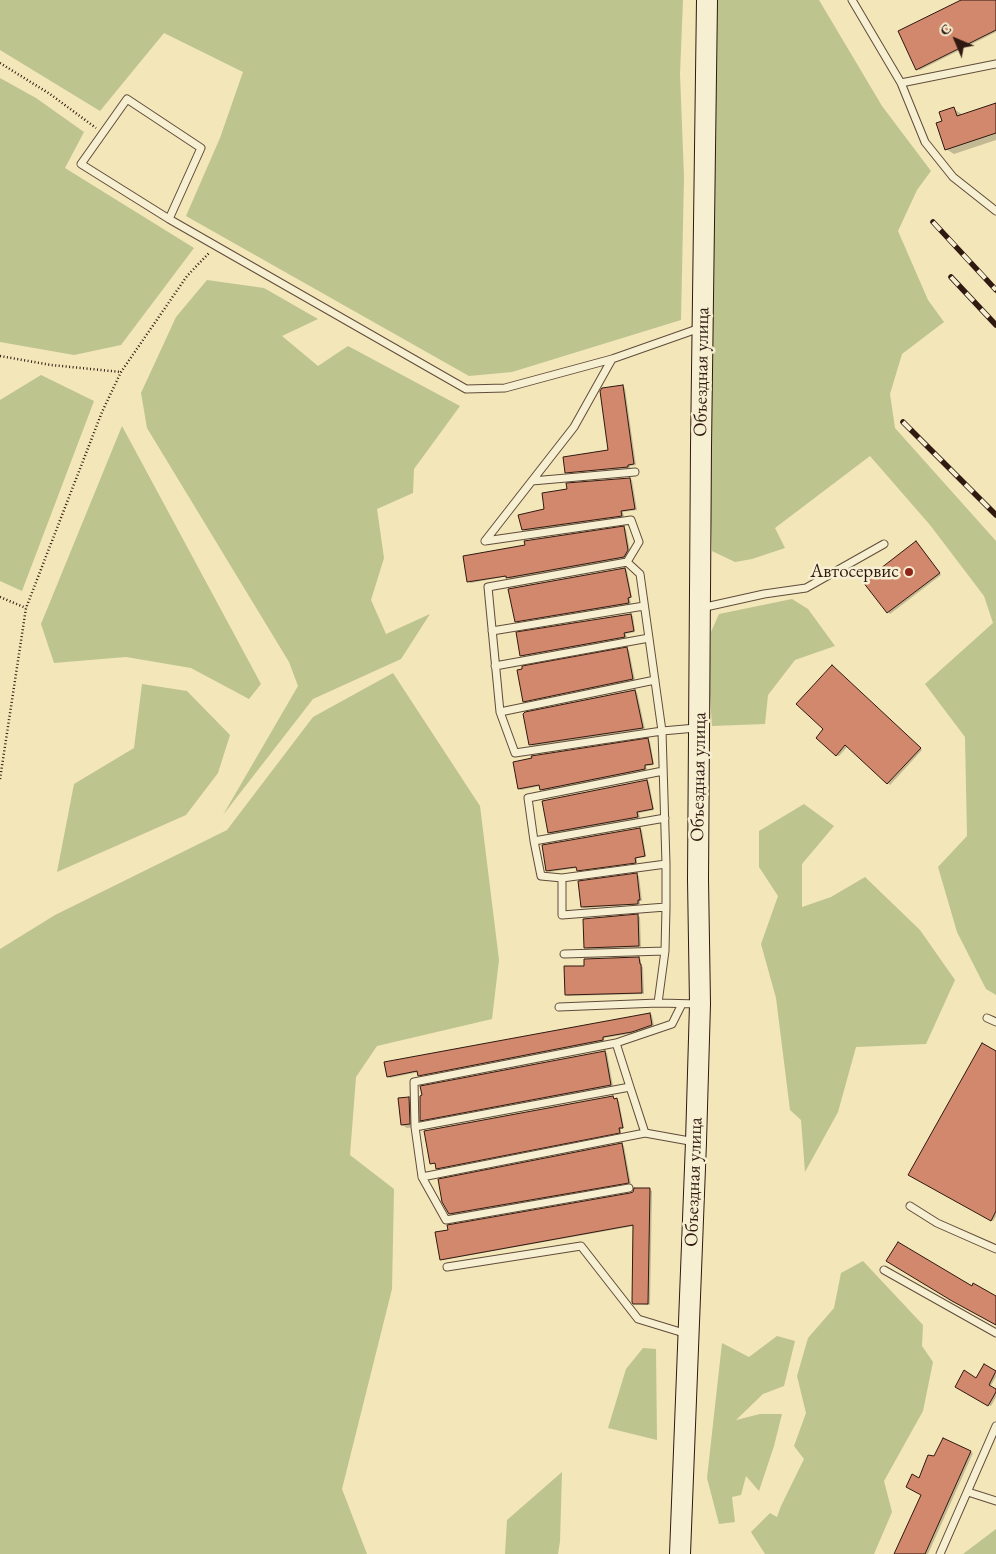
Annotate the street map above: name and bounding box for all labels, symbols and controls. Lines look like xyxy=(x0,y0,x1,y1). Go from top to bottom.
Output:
north arrow xyxy=(931,15,981,65)
text: С xyxy=(936,20,955,39)
street label: Объездная улица xyxy=(689,307,715,437)
place label: Автосервис xyxy=(810,561,899,583)
marker: Автосервис xyxy=(903,566,915,578)
street label: Объездная улица xyxy=(686,712,712,842)
street label: Объездная улица xyxy=(680,1117,708,1247)

